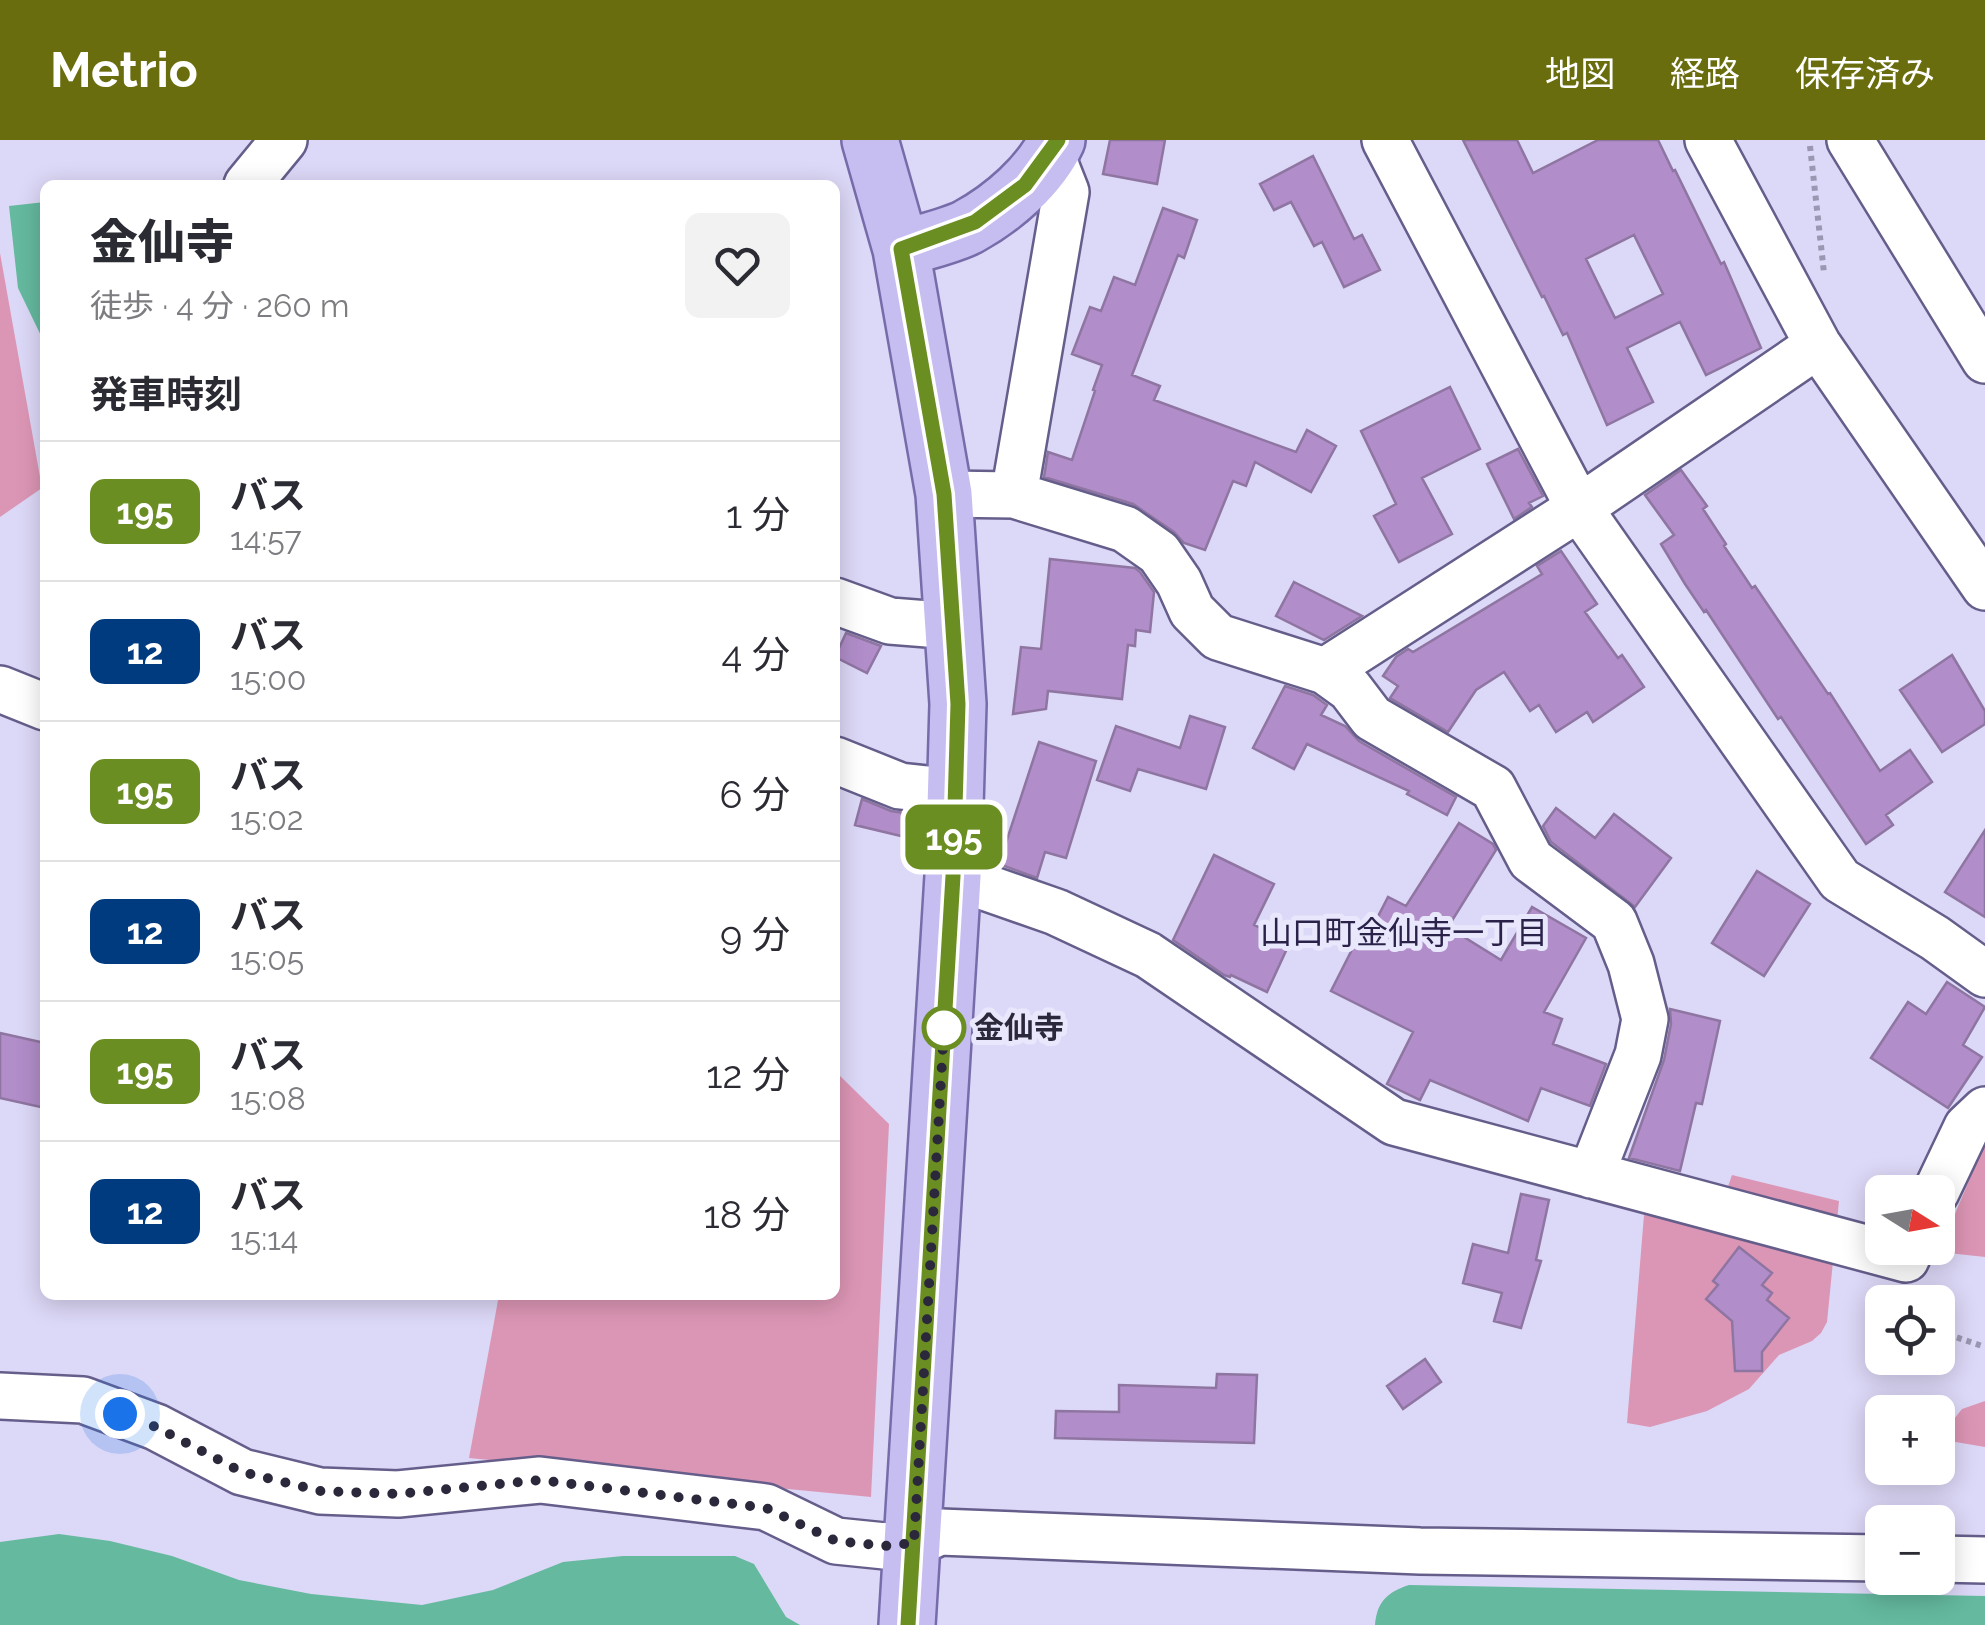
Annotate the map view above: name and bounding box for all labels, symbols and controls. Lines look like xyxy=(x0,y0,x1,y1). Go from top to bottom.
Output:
text: Metrio xyxy=(50,42,198,98)
text: 地図 xyxy=(1545,53,1615,94)
text: 経路 xyxy=(1670,53,1740,94)
text: 保存済み xyxy=(1795,53,1935,94)
button: heart xyxy=(685,213,790,318)
text: 金仙寺 xyxy=(90,214,234,270)
text: 徒歩 · 4 分 · 260 m xyxy=(90,287,350,324)
text: 発車時刻 xyxy=(90,372,242,417)
text: バス xyxy=(230,473,306,518)
text: 195 xyxy=(116,491,174,532)
text: 1 分 xyxy=(726,492,790,537)
text: 14:57 xyxy=(230,520,302,557)
text: バス xyxy=(230,613,306,658)
text: 12 xyxy=(126,631,164,672)
text: 4 分 xyxy=(722,632,790,677)
text: 15:00 xyxy=(230,660,306,697)
text: バス xyxy=(230,753,306,798)
text: 195 xyxy=(116,771,174,812)
text: 6 分 xyxy=(719,772,790,817)
text: 15:02 xyxy=(230,800,303,837)
line badge: 195 xyxy=(896,804,1012,870)
text: 195 xyxy=(925,817,983,858)
text: バス xyxy=(230,893,306,938)
text: 12 xyxy=(126,911,164,952)
text: 9 分 xyxy=(720,912,790,957)
district label: 山口町金仙寺一丁目 xyxy=(1260,914,1548,951)
text: 15:05 xyxy=(230,940,304,977)
marker: 金仙寺 xyxy=(923,1007,965,1049)
place label: 金仙寺 xyxy=(974,1010,1064,1045)
text: バス xyxy=(230,1033,306,1078)
text: 195 xyxy=(116,1051,174,1092)
text: 12 分 xyxy=(706,1052,790,1097)
text: 15:08 xyxy=(230,1080,306,1117)
text: バス xyxy=(230,1173,306,1218)
north arrow xyxy=(1865,1175,1955,1265)
map controls xyxy=(1865,1175,1955,1595)
text: 12 xyxy=(126,1191,164,1232)
text: 18 分 xyxy=(704,1192,790,1237)
text: 15:14 xyxy=(230,1220,298,1257)
button: locate xyxy=(1865,1285,1955,1375)
your location xyxy=(95,1389,145,1439)
button: + xyxy=(1865,1395,1955,1485)
button: − xyxy=(1865,1505,1955,1595)

